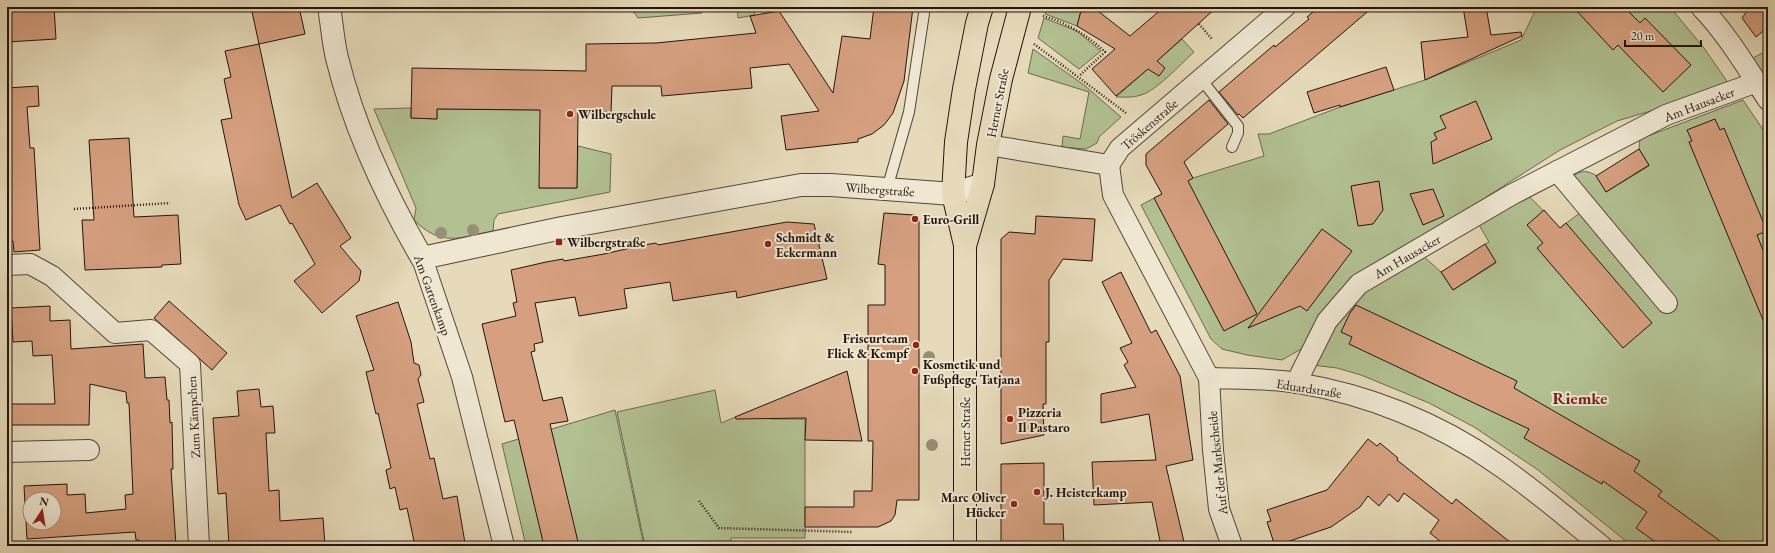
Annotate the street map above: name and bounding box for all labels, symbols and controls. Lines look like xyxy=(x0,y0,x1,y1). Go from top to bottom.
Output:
scale bar xyxy=(1625,22,1701,48)
text: 20 m xyxy=(1631,28,1655,44)
street label: Herner Straße xyxy=(982,67,1013,139)
street label: Am Hausacker xyxy=(1660,83,1738,126)
street label: Tröskenstraße xyxy=(1117,95,1181,154)
place label: Wilbergschule xyxy=(578,106,657,123)
marker: Wilbergschule xyxy=(565,109,575,119)
street label: Wilbergstraße xyxy=(845,179,915,200)
place label: Euro-Grill xyxy=(923,211,980,228)
marker: Euro-Grill xyxy=(910,214,920,224)
place label: Schmidt & Eckermann xyxy=(776,229,838,261)
street label: Am Hausacker xyxy=(1370,230,1444,283)
place label: Wilbergstraße xyxy=(567,234,646,251)
marker: Wilbergstraße xyxy=(554,237,564,247)
marker: Schmidt & Eckermann xyxy=(763,239,773,249)
street label: Am Gartenkamp xyxy=(410,251,455,338)
place label: Friseurteam Flick & Kempf xyxy=(827,330,910,362)
marker: Friseurteam Flick & Kempf xyxy=(911,340,921,350)
place label: Kosmetik und Fußpflege Tatjana xyxy=(923,356,1020,388)
marker: Kosmetik und Fußpflege Tatjana xyxy=(910,366,920,376)
street label: Zum Kämpchen xyxy=(183,375,204,458)
street label: Eduardstraße xyxy=(1275,375,1343,402)
district label: Riemke xyxy=(1553,387,1607,409)
street label: Herner Straße xyxy=(957,397,974,467)
place label: Pizzeria Il Pastaro xyxy=(1018,404,1070,436)
street label: Auf der Markscheide xyxy=(1204,410,1232,517)
marker: Pizzeria Il Pastaro xyxy=(1005,414,1015,424)
place label: J. Heisterkamp xyxy=(1043,484,1127,501)
marker: J. Heisterkamp xyxy=(1032,487,1042,497)
place label: Marc Oliver Hücker xyxy=(941,489,1007,521)
north arrow xyxy=(22,491,62,531)
text: N xyxy=(38,493,50,509)
marker: Marc Oliver Hücker xyxy=(1009,499,1019,509)

